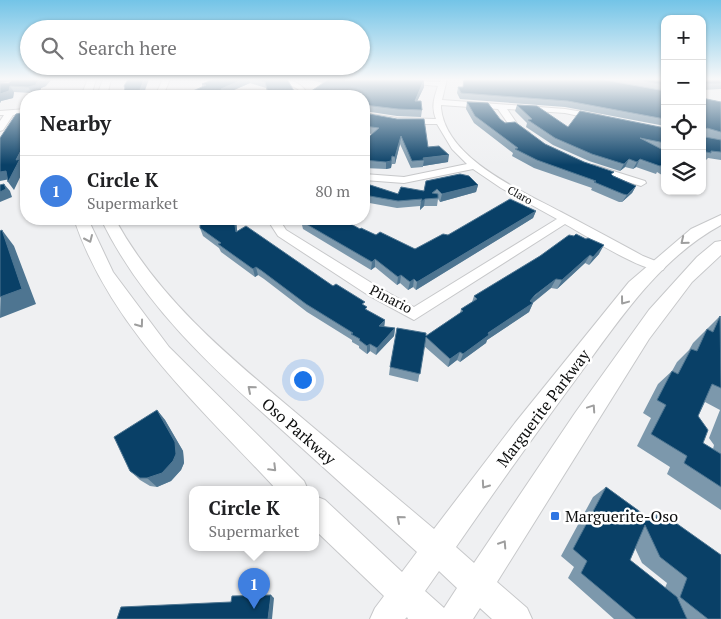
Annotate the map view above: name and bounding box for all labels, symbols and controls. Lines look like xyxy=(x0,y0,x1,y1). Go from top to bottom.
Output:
map controls xyxy=(661,15,706,195)
button: + xyxy=(661,15,706,60)
search box xyxy=(20,20,370,75)
icon: search xyxy=(38,34,66,62)
text: Search here xyxy=(78,35,177,60)
button: − xyxy=(661,60,706,105)
button: locate xyxy=(661,105,706,150)
text: Nearby xyxy=(40,109,111,137)
button: layers xyxy=(661,150,706,195)
text: Circle K xyxy=(87,167,158,192)
text: 1 xyxy=(51,180,61,202)
text: 80 m xyxy=(315,180,350,202)
street label: Claro xyxy=(505,183,535,207)
text: Supermarket xyxy=(87,192,178,214)
one-way arrow xyxy=(83,234,94,243)
one-way arrow xyxy=(681,236,690,244)
street label: Pinario xyxy=(367,280,416,317)
one-way arrow xyxy=(621,295,629,304)
one-way arrow xyxy=(134,318,143,328)
street label: Marguerite Parkway xyxy=(491,344,595,471)
your location xyxy=(290,367,316,393)
one-way arrow xyxy=(248,386,257,395)
street label: Oso Parkway xyxy=(257,393,341,470)
one-way arrow xyxy=(586,404,595,414)
one-way arrow xyxy=(267,462,276,471)
one-way arrow xyxy=(482,479,491,489)
popup xyxy=(189,486,319,551)
text: Circle K xyxy=(208,495,280,520)
place label: Marguerite-Oso xyxy=(565,505,678,527)
marker: Marguerite-Oso xyxy=(549,510,561,522)
one-way arrow xyxy=(396,516,405,525)
text: Supermarket xyxy=(208,520,300,542)
one-way arrow xyxy=(497,540,506,549)
pin: 1 xyxy=(238,568,270,609)

